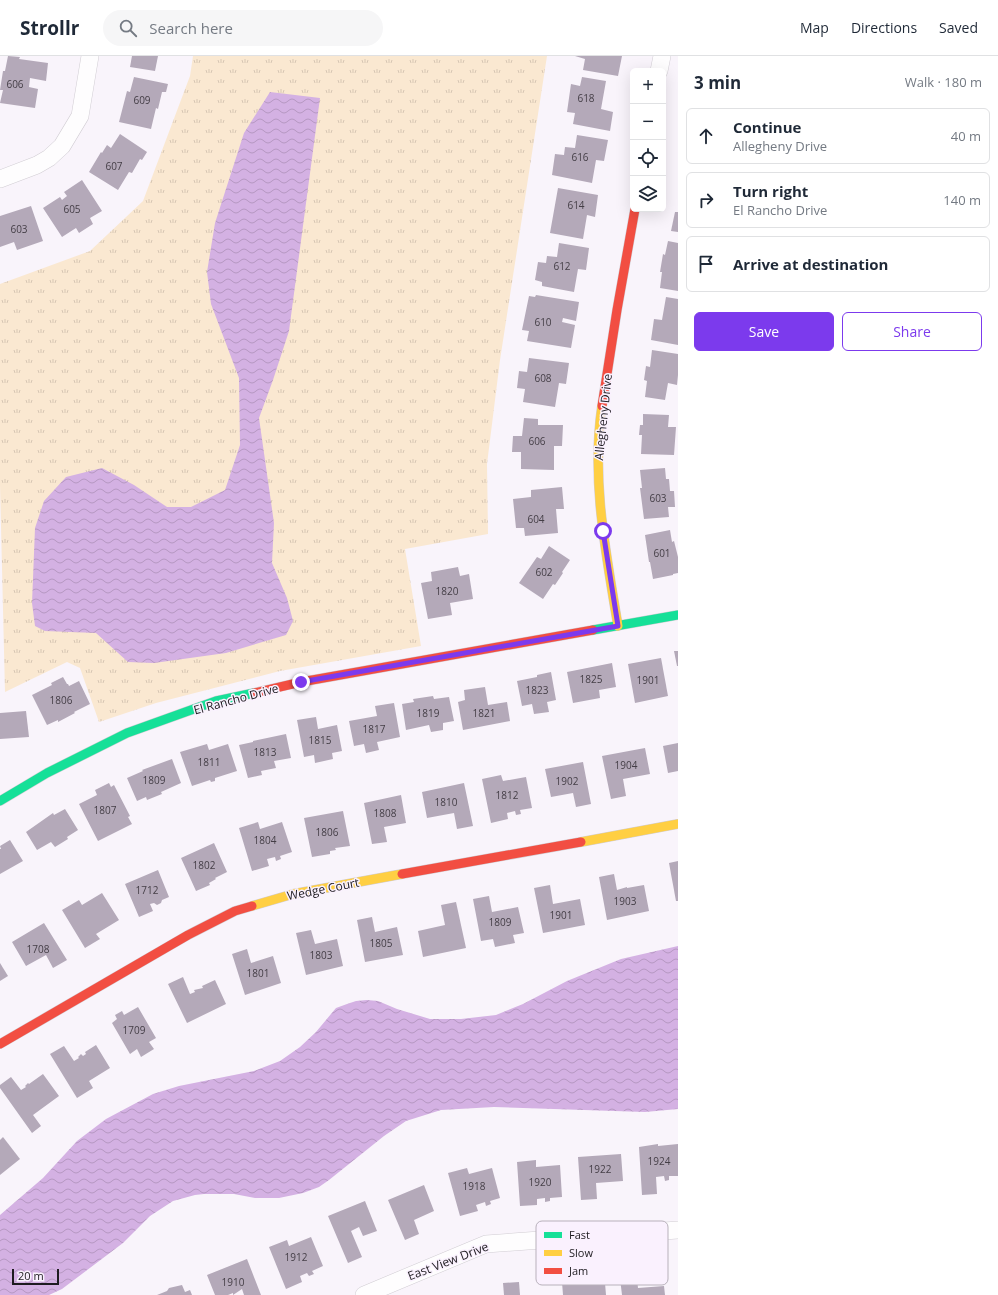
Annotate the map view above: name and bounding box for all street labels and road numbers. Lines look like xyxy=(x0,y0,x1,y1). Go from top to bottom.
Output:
street label: Allegheny Drive xyxy=(590,373,616,461)
street label: El Rancho Drive xyxy=(192,679,280,718)
street label: Wedge Court xyxy=(286,874,360,904)
street label: East View Drive xyxy=(405,1238,491,1284)

